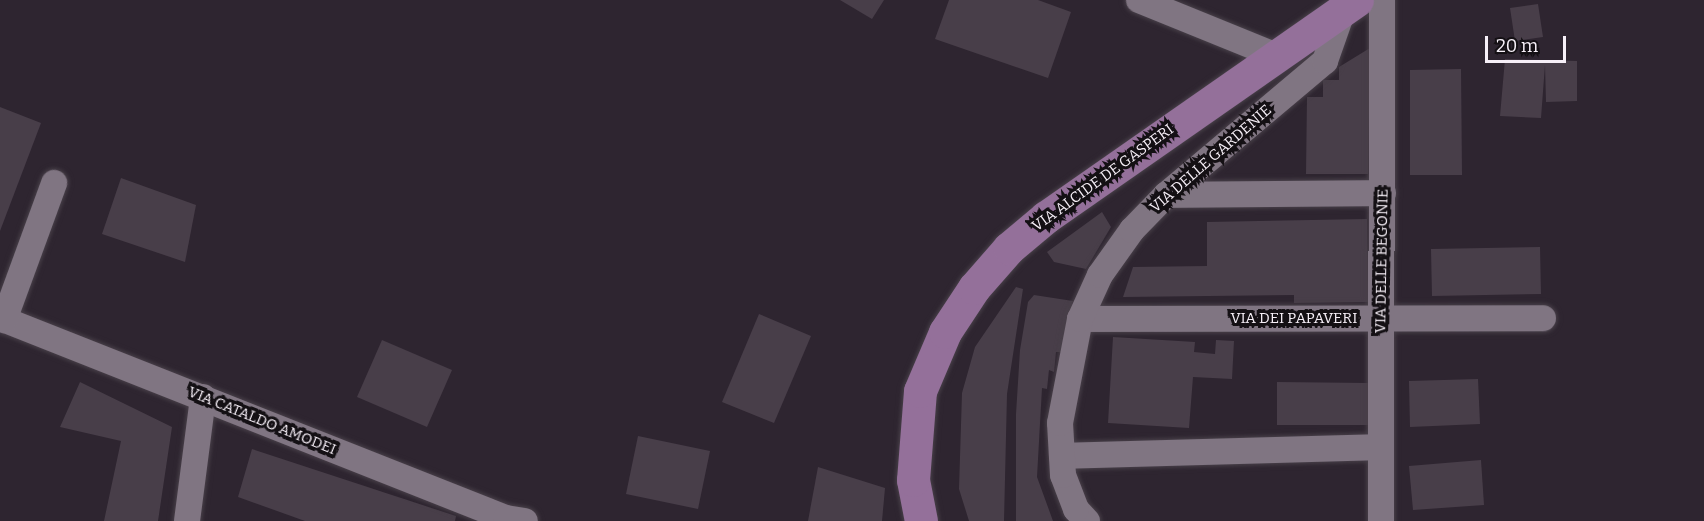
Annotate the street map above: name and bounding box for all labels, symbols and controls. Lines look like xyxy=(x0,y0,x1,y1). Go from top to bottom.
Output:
scale bar xyxy=(1488,24,1569,62)
text: 20 m xyxy=(1496,35,1538,57)
street label: VIA DELLE GARDENIE xyxy=(1147,101,1275,217)
street label: VIA ALCIDE DE GASPERI xyxy=(1029,121,1177,235)
street label: VIA DELLE BEGONIE xyxy=(1372,189,1392,333)
street label: VIA DEI PAPAVERI xyxy=(1230,310,1358,328)
street label: VIA CATALDO AMODEI xyxy=(185,383,339,459)

